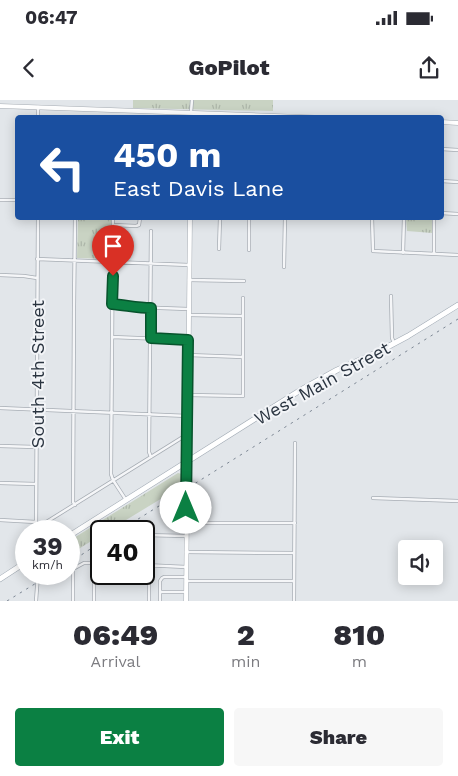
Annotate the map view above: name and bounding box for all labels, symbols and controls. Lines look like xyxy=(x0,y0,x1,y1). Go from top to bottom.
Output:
text: 06:47 xyxy=(25,6,78,29)
icon: back xyxy=(15,54,43,82)
icon: share xyxy=(415,54,443,82)
text: GoPilot xyxy=(189,55,269,80)
text: 450 m xyxy=(113,134,222,176)
icon: left xyxy=(30,135,95,200)
text: East Davis Lane xyxy=(113,176,284,201)
pin xyxy=(92,225,134,276)
icon: arrive xyxy=(99,232,127,260)
street label: South 4th Street xyxy=(27,299,48,448)
street label: West Main Street xyxy=(250,337,394,429)
position arrow xyxy=(159,481,211,533)
speed limit sign: 40 xyxy=(90,520,155,585)
text: 39 xyxy=(32,532,63,561)
map controls xyxy=(398,540,443,585)
button: sound xyxy=(398,540,443,585)
text: km/h xyxy=(32,558,63,572)
text: 06:49 xyxy=(73,617,158,652)
text: 2 xyxy=(237,617,255,652)
text: 810 xyxy=(333,617,385,652)
text: Arrival xyxy=(91,652,141,671)
text: min xyxy=(231,652,261,671)
text: m xyxy=(352,652,367,671)
button: Exit xyxy=(15,708,224,766)
button: Share xyxy=(234,708,443,766)

